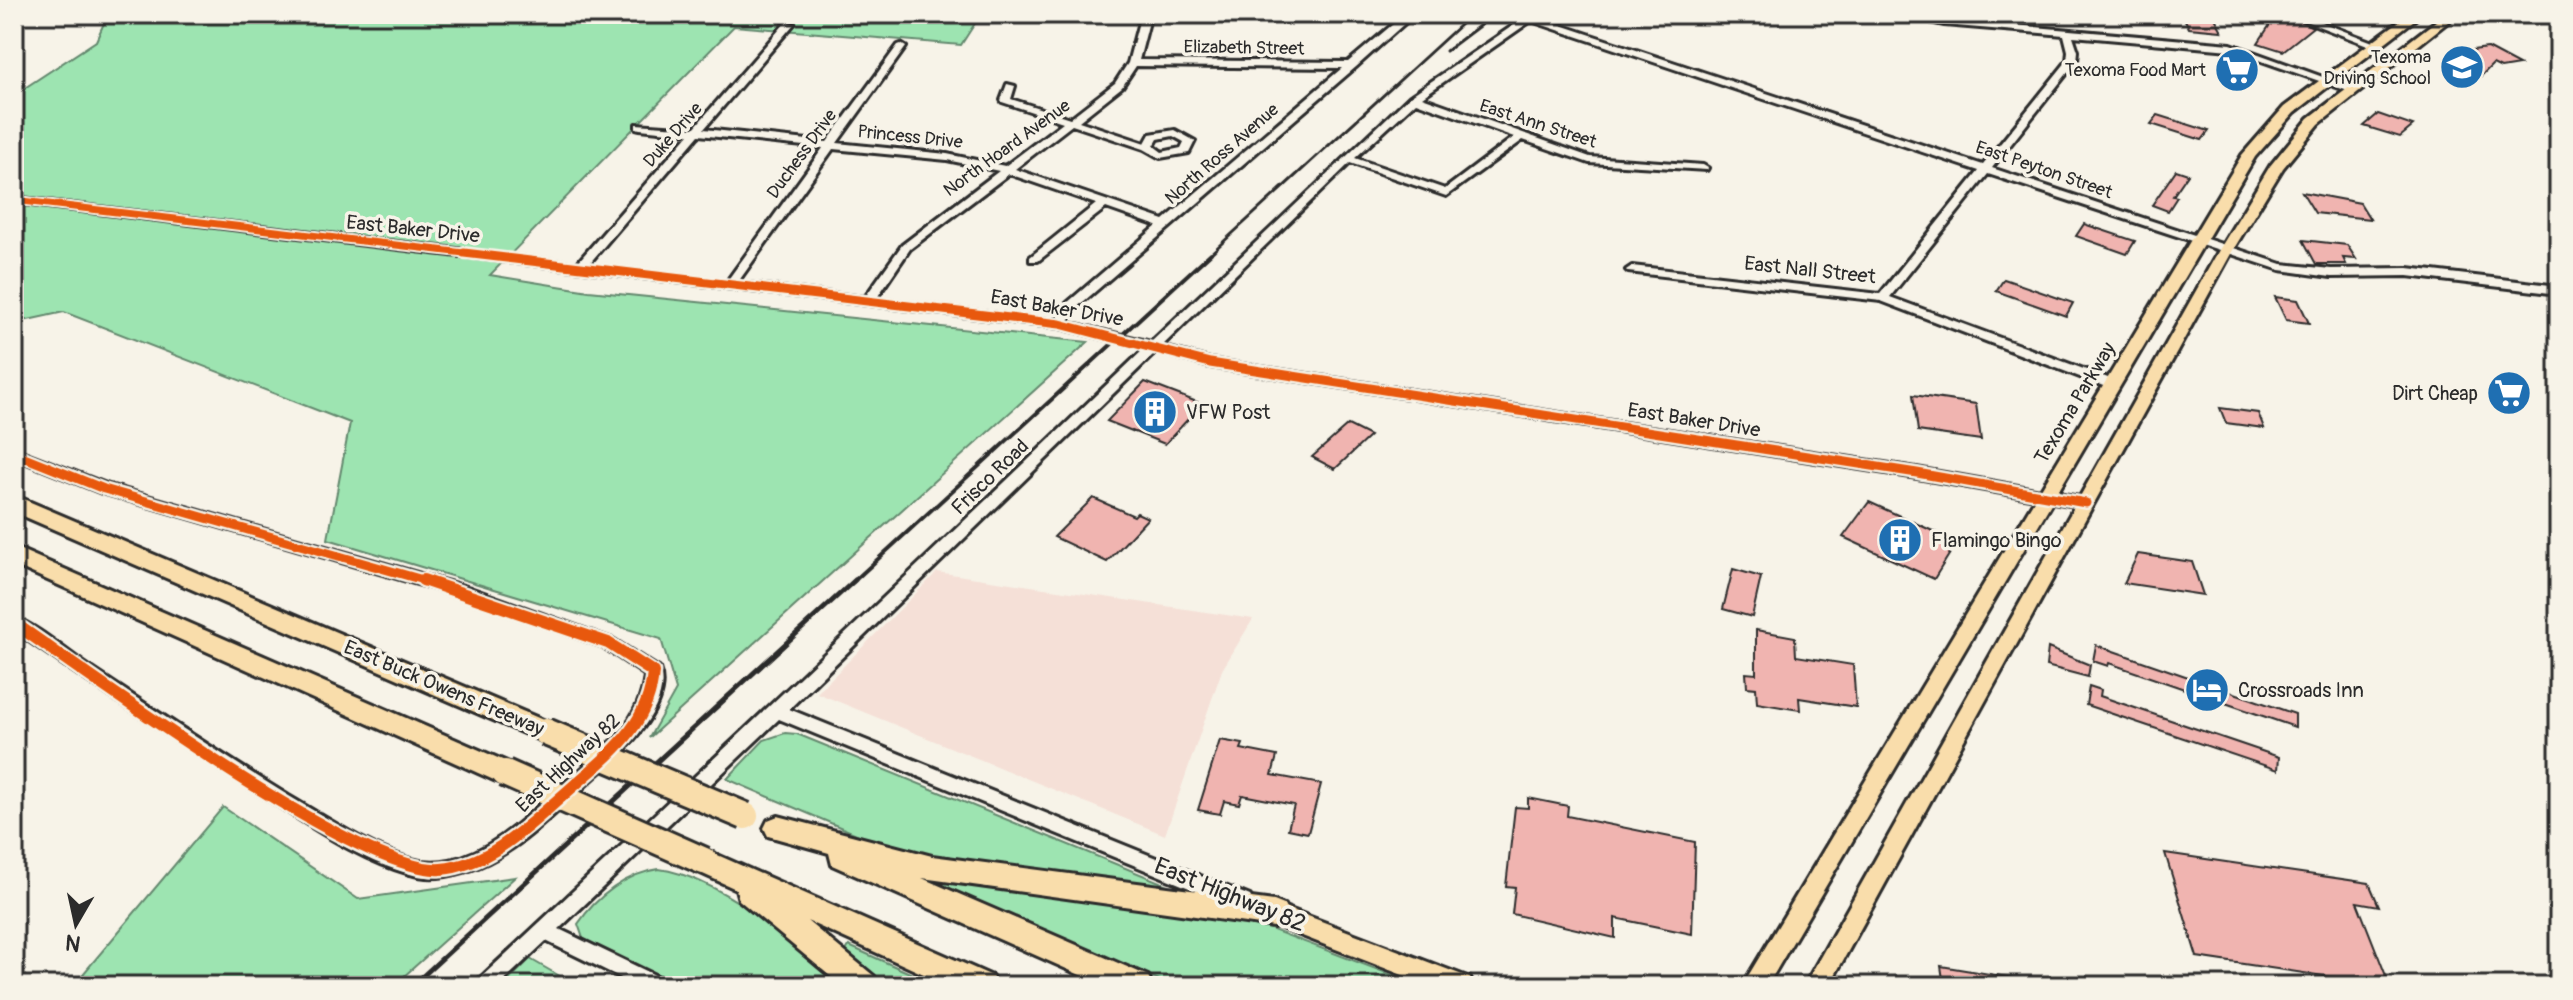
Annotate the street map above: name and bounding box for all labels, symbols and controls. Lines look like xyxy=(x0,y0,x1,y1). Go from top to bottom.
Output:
street label: Elizabeth Street xyxy=(1183,35,1305,61)
school or university icon: Texoma Driving School xyxy=(2438,43,2486,91)
supermarket icon: Texoma Food Mart xyxy=(2213,46,2261,94)
place label: Texoma Driving School xyxy=(2324,46,2431,90)
place label: Texoma Food Mart xyxy=(2065,59,2207,82)
street label: North Hoard Avenue xyxy=(939,94,1075,202)
street label: East Ann Street xyxy=(1477,94,1600,154)
street label: Duke Drive xyxy=(638,98,708,172)
street label: North Ross Avenue xyxy=(1160,98,1284,210)
street label: Duchess Drive xyxy=(762,105,842,203)
street label: Princess Drive xyxy=(856,120,964,154)
street label: East Peyton Street xyxy=(1973,136,2116,204)
street label: East Baker Drive xyxy=(345,210,481,248)
street label: East Nall Street xyxy=(1743,251,1878,289)
street label: East Baker Drive xyxy=(989,284,1125,332)
street label: Texoma Parkway xyxy=(2029,337,2121,468)
supermarket icon: Dirt Cheap xyxy=(2485,369,2533,417)
place label: Dirt Cheap xyxy=(2392,381,2478,406)
building icon: VFW Post xyxy=(1131,388,1179,436)
street label: East Baker Drive xyxy=(1626,397,1762,443)
place label: VFW Post xyxy=(1186,400,1271,425)
street label: Frisco Road xyxy=(946,434,1034,520)
building icon: Flamingo Bingo xyxy=(1876,516,1924,564)
place label: Flamingo Bingo xyxy=(1931,528,2062,553)
street label: East Buck Owens Freeway xyxy=(340,634,548,742)
hotel icon: Crossroads Inn xyxy=(2183,666,2231,714)
place label: Crossroads Inn xyxy=(2238,678,2364,703)
street label: East Highway 82 xyxy=(511,708,625,818)
street label: East Highway 82 xyxy=(1150,851,1310,939)
north arrow xyxy=(36,884,116,964)
text: N xyxy=(63,928,83,958)

